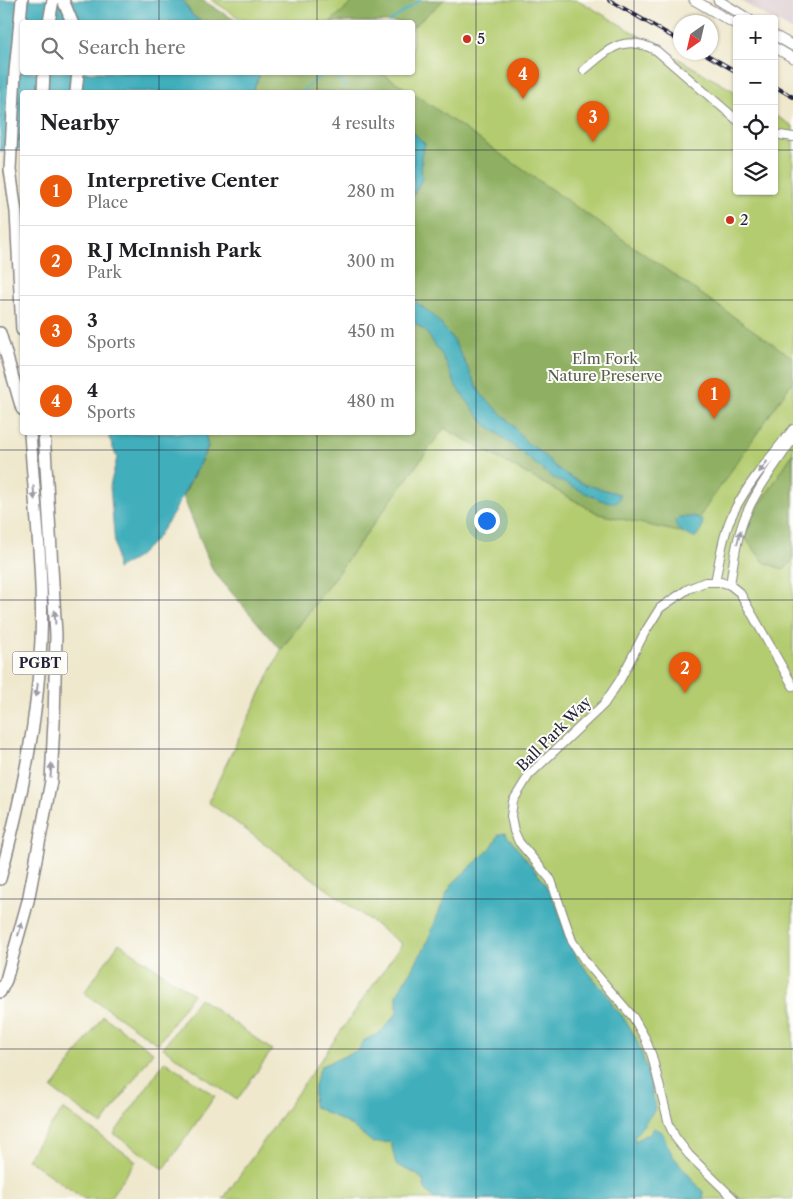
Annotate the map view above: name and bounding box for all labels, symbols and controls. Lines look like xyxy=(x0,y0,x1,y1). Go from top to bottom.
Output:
north arrow xyxy=(673,15,718,60)
map controls xyxy=(733,15,778,195)
button: + xyxy=(733,15,778,60)
search box xyxy=(20,20,415,75)
place label: 5 xyxy=(477,29,485,48)
marker: 5 xyxy=(461,33,473,45)
icon: search xyxy=(38,34,66,62)
text: Search here xyxy=(78,36,186,59)
pin: 4 xyxy=(507,58,539,99)
button: − xyxy=(733,60,778,105)
pin: 3 xyxy=(577,101,609,142)
button: locate xyxy=(733,105,778,150)
text: Nearby xyxy=(40,110,119,135)
text: 4 results xyxy=(332,113,395,133)
button: layers xyxy=(733,150,778,195)
text: Interpretive Center xyxy=(87,169,279,192)
text: 1 xyxy=(52,181,60,201)
text: 280 m xyxy=(347,181,395,201)
text: Place xyxy=(87,192,128,212)
place label: 2 xyxy=(740,210,749,229)
marker: 2 xyxy=(724,214,736,226)
text: R J McInnish Park xyxy=(87,239,261,262)
text: 2 xyxy=(51,251,61,271)
text: 300 m xyxy=(347,251,395,271)
text: Park xyxy=(87,262,122,282)
text: 3 xyxy=(87,309,98,332)
text: 3 xyxy=(51,321,61,341)
text: 450 m xyxy=(348,321,395,341)
text: Sports xyxy=(87,332,136,352)
park label: Elm Fork Nature Preserve xyxy=(548,349,662,385)
pin: 1 xyxy=(698,378,730,419)
text: 4 xyxy=(87,379,98,402)
text: 4 xyxy=(51,391,61,411)
text: 480 m xyxy=(347,391,395,411)
text: Sports xyxy=(87,402,136,422)
one-way arrow xyxy=(758,460,768,474)
one-way arrow xyxy=(31,485,39,501)
your location xyxy=(474,508,500,534)
one-way arrow xyxy=(735,530,743,545)
one-way arrow xyxy=(50,609,58,625)
road number: PGBT xyxy=(12,651,68,674)
pin: 2 xyxy=(669,652,701,693)
one-way arrow xyxy=(33,682,41,698)
street label: Ball Park Way xyxy=(512,692,595,775)
one-way arrow xyxy=(48,762,56,778)
one-way arrow xyxy=(17,922,25,937)

